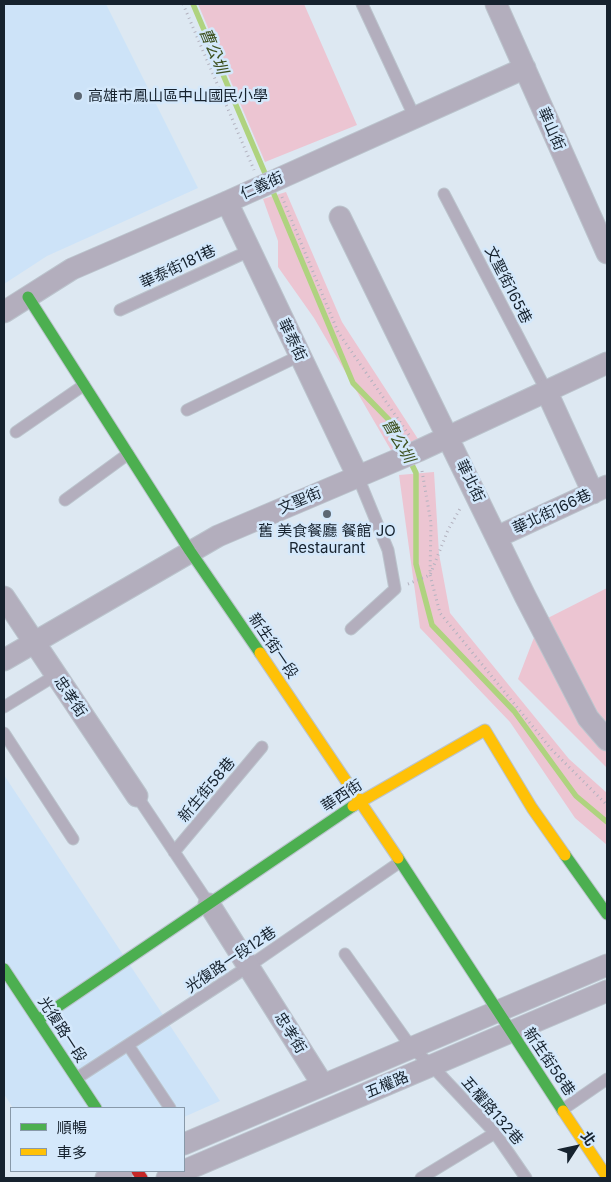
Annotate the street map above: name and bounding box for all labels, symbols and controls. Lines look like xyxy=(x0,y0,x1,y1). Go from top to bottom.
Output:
water label: 曹公圳 xyxy=(195,25,231,77)
place label: 高雄市鳳山區中山國民小學 xyxy=(88,87,268,105)
marker: 高雄市鳳山區中山國民小學 xyxy=(72,90,84,102)
street label: 華山街 xyxy=(534,105,568,153)
street label: 仁義街 xyxy=(238,169,286,203)
street label: 華泰街181巷 xyxy=(137,242,219,292)
street label: 文聖街165巷 xyxy=(481,243,535,327)
street label: 華泰街 xyxy=(274,316,310,364)
water label: 曹公圳 xyxy=(378,415,418,467)
street label: 華北街 xyxy=(452,457,488,505)
street label: 文聖街 xyxy=(276,484,324,518)
street label: 華北街166巷 xyxy=(510,486,594,538)
marker: 舊 美食餐廳 餐館 JO Restaurant xyxy=(321,508,333,520)
place label: 舊 美食餐廳 餐館 JO Restaurant xyxy=(258,522,396,557)
street label: 新生街一段 xyxy=(245,610,301,682)
street label: 忠孝街 xyxy=(50,673,90,721)
street label: 新生街58巷 xyxy=(175,754,239,826)
street label: 華西街 xyxy=(318,776,366,816)
street label: 光復路一段12巷 xyxy=(182,923,280,997)
street label: 光復路一段 xyxy=(34,994,90,1066)
street label: 忠孝街 xyxy=(270,1009,310,1057)
street label: 新生街58巷 xyxy=(520,1024,578,1100)
street label: 五權路 xyxy=(363,1068,411,1102)
street label: 五權路132巷 xyxy=(457,1073,527,1149)
legend xyxy=(10,1107,185,1172)
text: 順暢 xyxy=(57,1118,87,1137)
north arrow xyxy=(551,1122,601,1172)
text: 北 xyxy=(578,1128,600,1149)
text: 車多 xyxy=(57,1143,87,1162)

